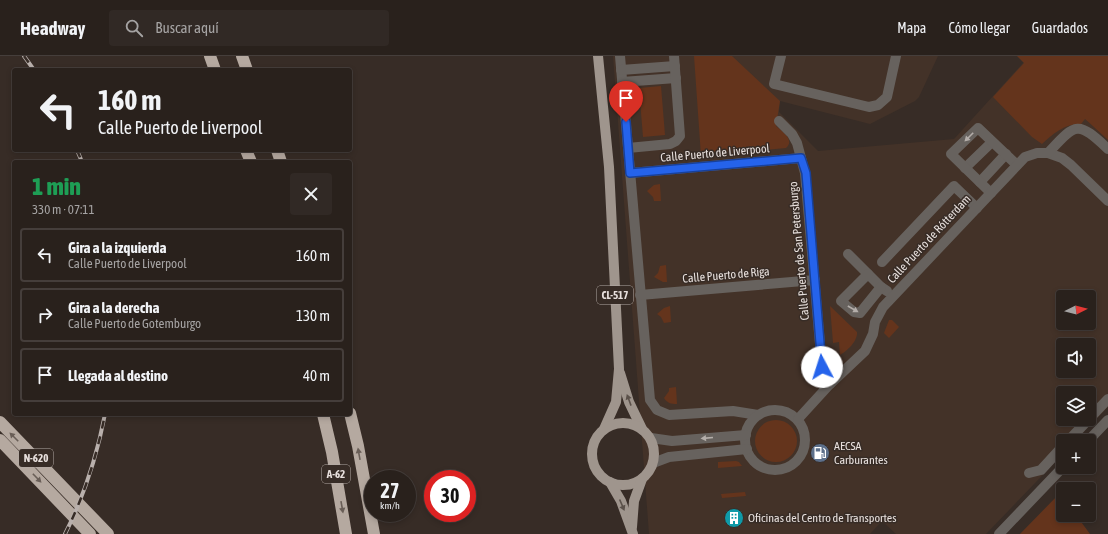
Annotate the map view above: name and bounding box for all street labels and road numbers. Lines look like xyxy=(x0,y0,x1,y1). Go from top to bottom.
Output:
street label: Calle Puerto de Liverpool xyxy=(660,141,771,165)
street label: Calle Puerto de San Petersburgo xyxy=(786,181,812,321)
street label: Calle Puerto de Rótterdam xyxy=(884,192,974,286)
street label: Calle Puerto de Riga xyxy=(682,264,770,286)
road number: CL-517 xyxy=(597,286,633,304)
road number: N-620 xyxy=(19,449,53,467)
road number: A-62 xyxy=(322,465,350,483)

